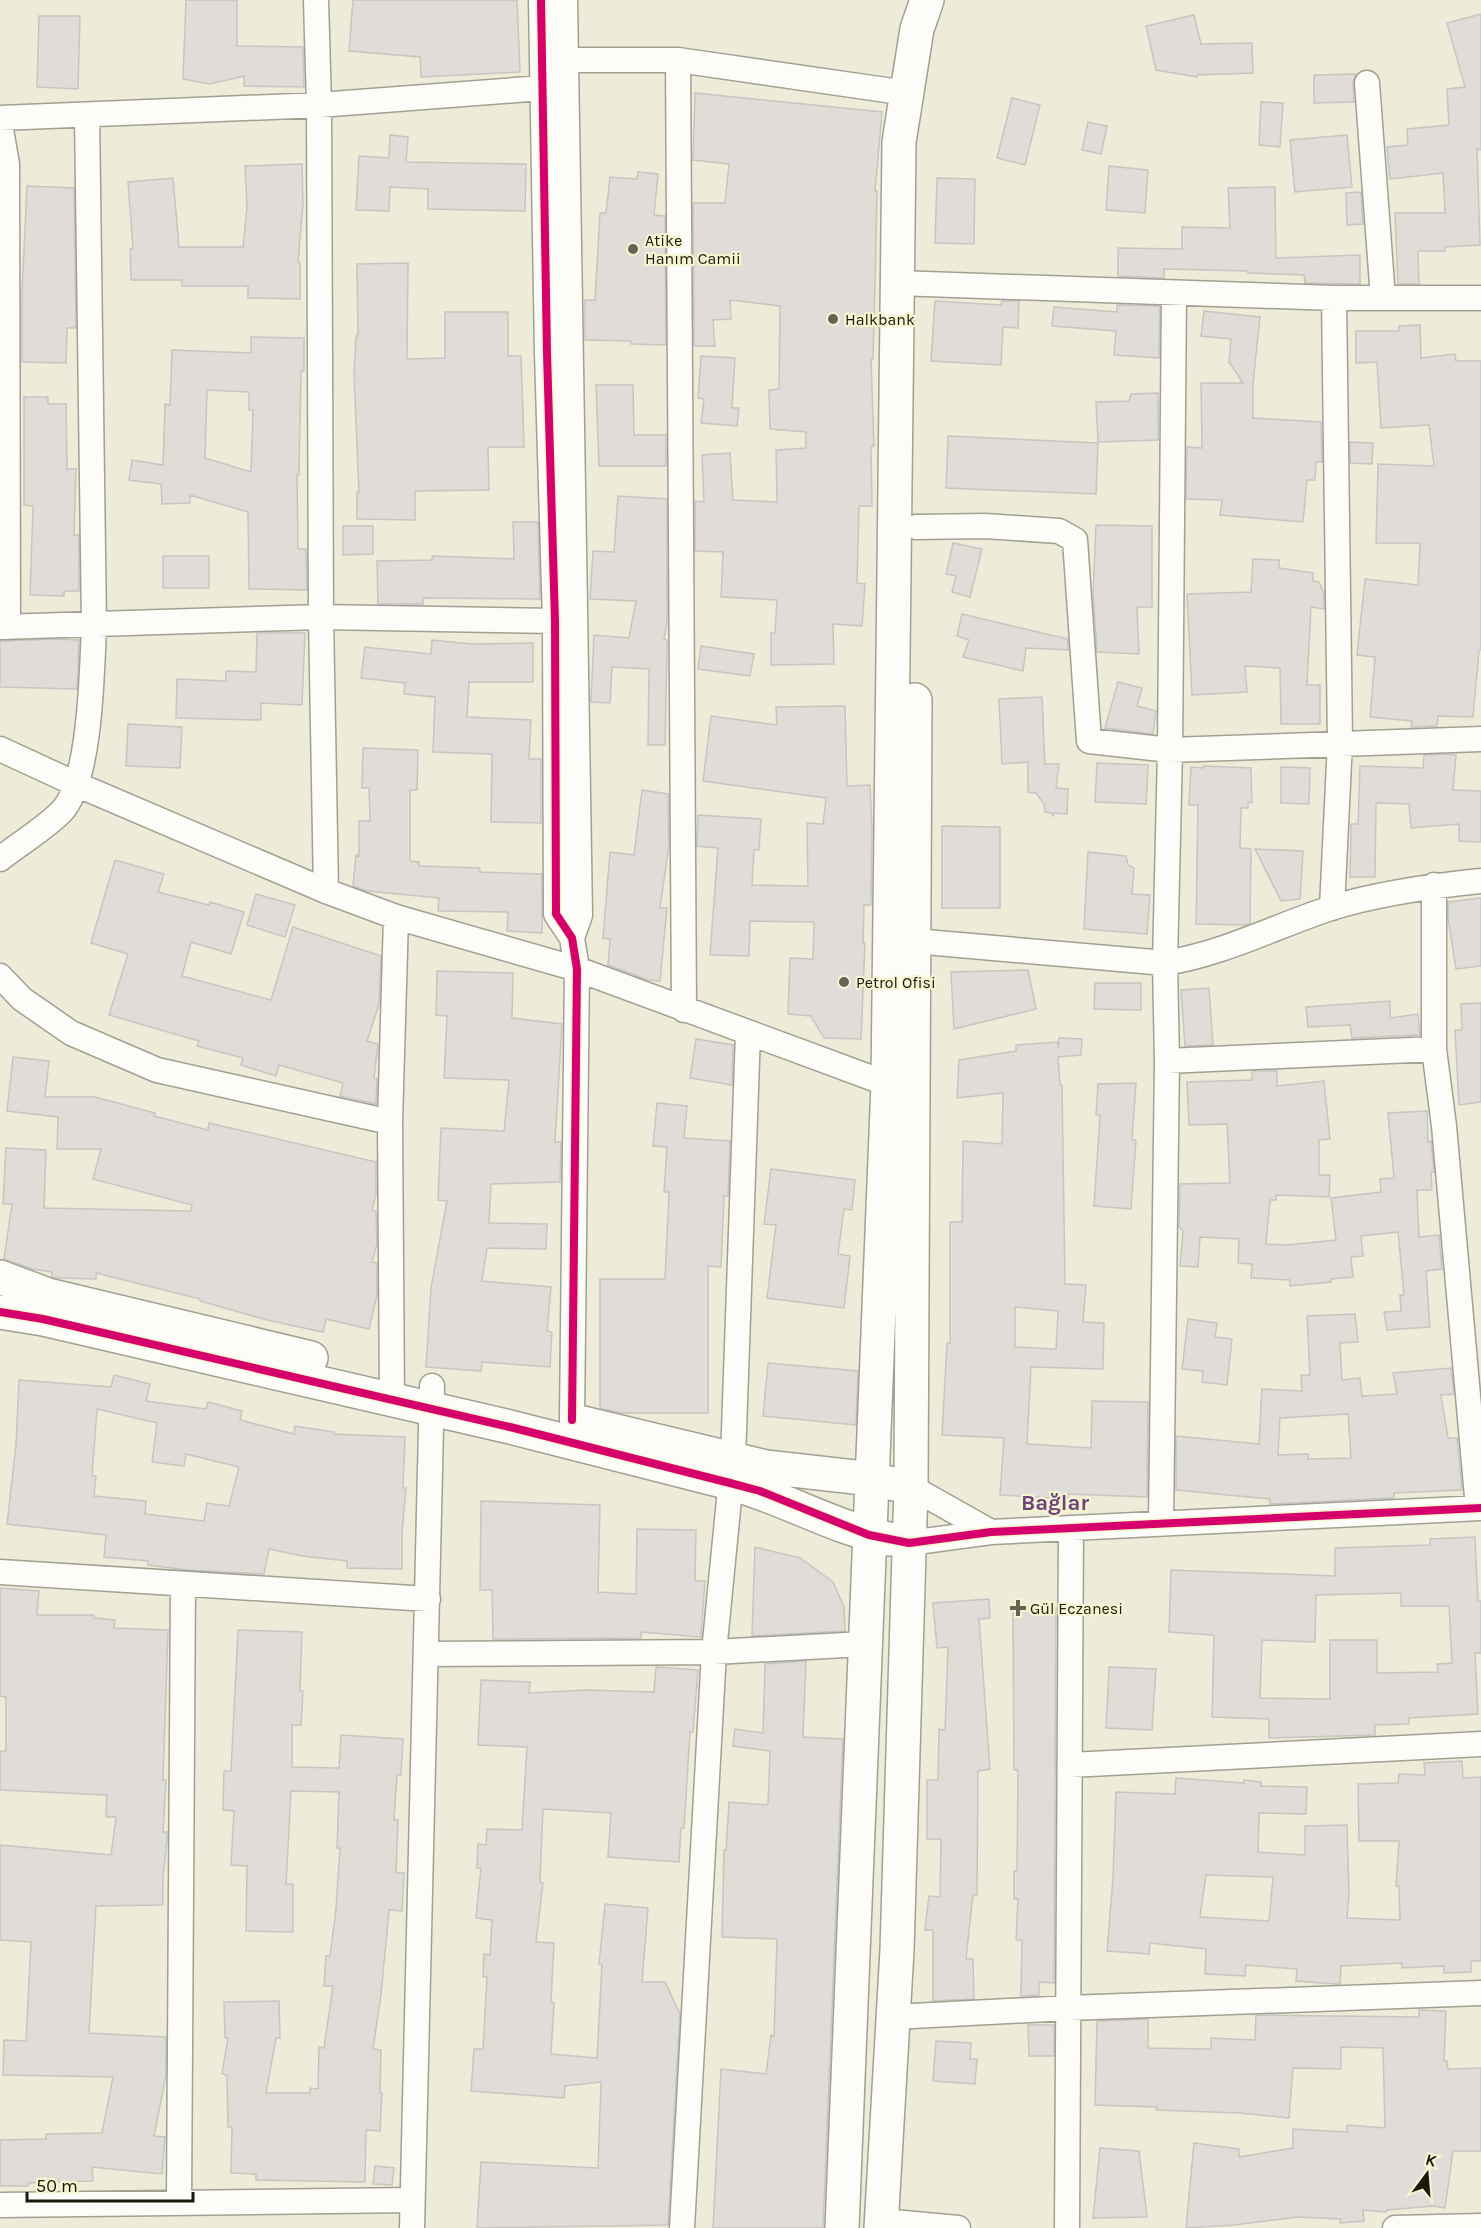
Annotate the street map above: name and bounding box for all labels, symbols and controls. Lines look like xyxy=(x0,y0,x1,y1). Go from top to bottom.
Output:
place label: Atike Hanım Camii xyxy=(645,231,741,268)
marker: Atike Hanım Camii xyxy=(626,242,640,256)
place label: Halkbank xyxy=(845,310,915,329)
marker: Halkbank xyxy=(826,312,840,326)
place label: Petrol Ofisi xyxy=(856,973,936,992)
marker: Petrol Ofisi xyxy=(837,975,851,989)
district label: Bağlar xyxy=(1021,1490,1089,1516)
place label: Gül Eczanesi xyxy=(1030,1599,1123,1618)
marker: Gül Eczanesi xyxy=(1011,1601,1025,1615)
north arrow xyxy=(1397,2144,1457,2204)
text: K xyxy=(1423,2149,1439,2171)
scale bar xyxy=(27,2165,194,2203)
text: 50 m xyxy=(36,2175,78,2197)

